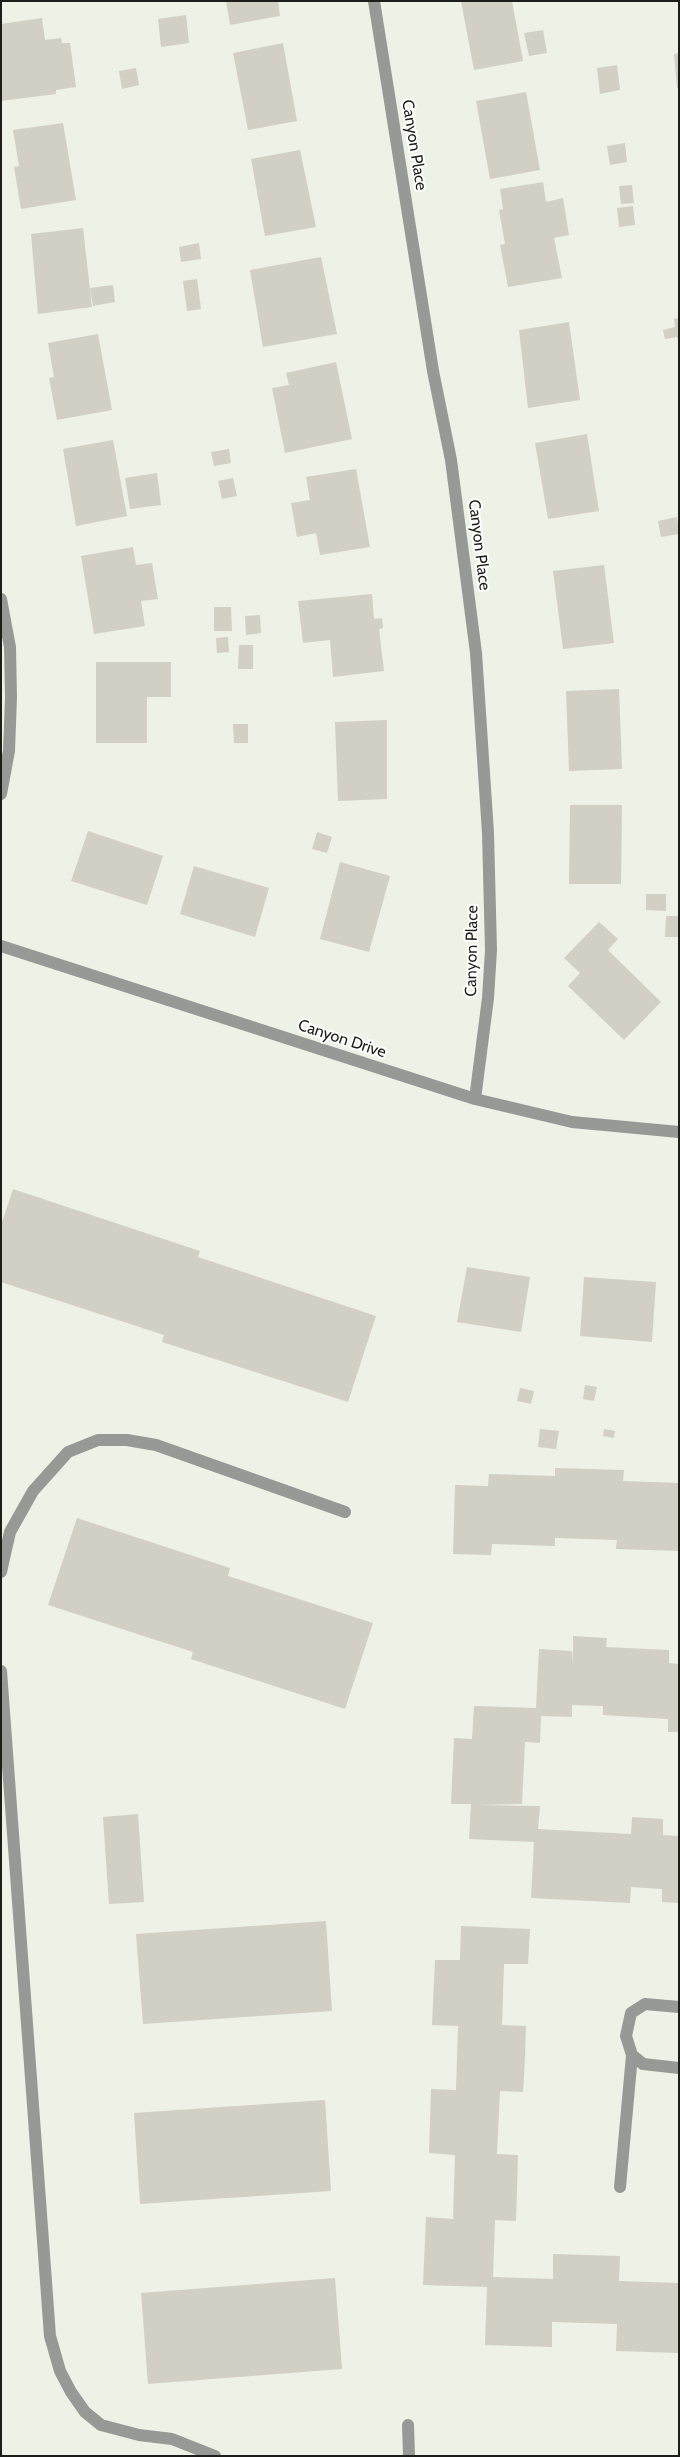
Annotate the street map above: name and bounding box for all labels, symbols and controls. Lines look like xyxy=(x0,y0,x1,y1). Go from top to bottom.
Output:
street label: Canyon Place xyxy=(397,98,431,192)
street label: Canyon Place xyxy=(464,498,494,592)
street label: Canyon Place xyxy=(462,905,482,997)
street label: Canyon Drive xyxy=(296,1016,388,1062)

